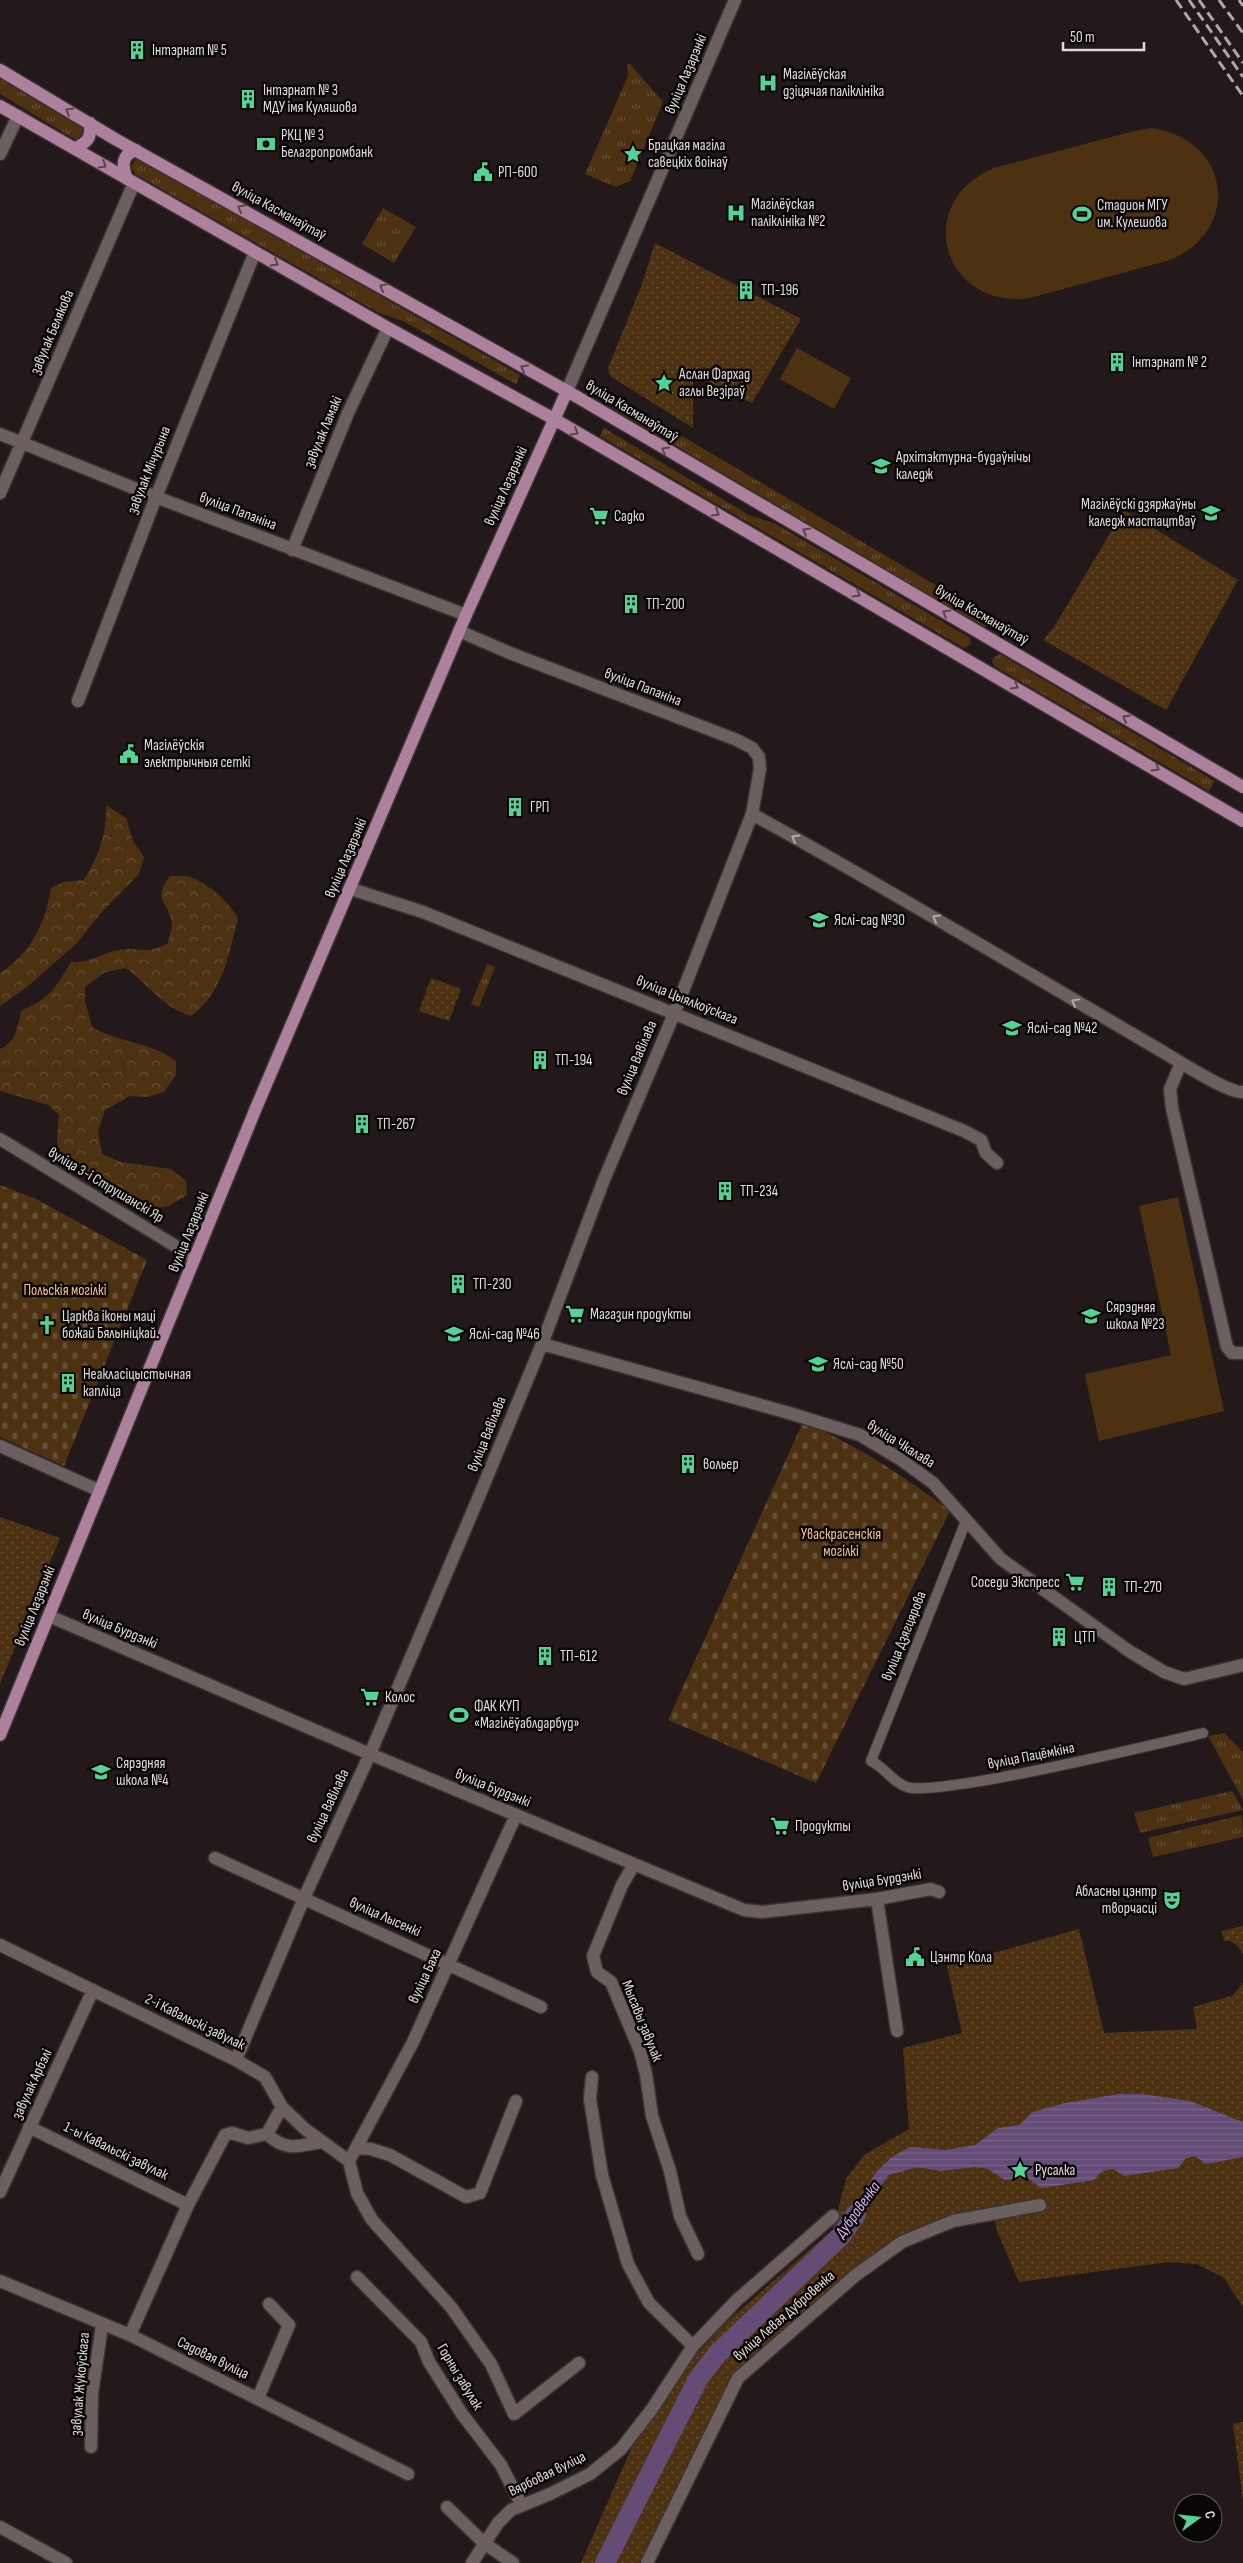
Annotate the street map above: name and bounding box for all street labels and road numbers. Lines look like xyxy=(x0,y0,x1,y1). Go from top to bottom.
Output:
street label: вуліца Лазарэнкі xyxy=(661,31,711,117)
street label: вуліца Касманаўтаў xyxy=(228,177,330,245)
street label: завулак Белякова xyxy=(26,287,78,377)
street label: вуліца Касманаўтаў xyxy=(582,376,682,446)
street label: завулак Ламакі xyxy=(299,393,347,471)
street label: завулак Мічурына xyxy=(123,423,175,517)
street label: вуліца Лазарэнкі xyxy=(480,443,532,529)
street label: вуліца Папаніна xyxy=(197,488,280,534)
street label: вуліца Касманаўтаў xyxy=(932,580,1032,650)
street label: вуліца Папаніна xyxy=(602,664,685,710)
street label: вуліца Лазарэнкі xyxy=(321,815,371,901)
street label: вуліца Цыялкоўскага xyxy=(633,971,741,1029)
street label: вуліца Вавілава xyxy=(613,1018,661,1098)
street label: вуліца 3-і Струшанскі Яр xyxy=(45,1143,167,1227)
street label: вуліца Лазарэнкі xyxy=(164,1189,214,1275)
street label: вуліца Вавілава xyxy=(463,1393,511,1474)
street label: вуліца Чкалава xyxy=(864,1416,939,1472)
street label: вуліца Лазарэнкі xyxy=(10,1563,60,1649)
street label: вуліца Дзягцярова xyxy=(877,1588,931,1684)
street label: вуліца Бурдэнкі xyxy=(80,1605,161,1653)
street label: вуліца Пацёмкіна xyxy=(986,1738,1076,1774)
street label: вуліца Бурдэнкі xyxy=(452,1764,534,1812)
street label: вуліца Вавілава xyxy=(303,1766,353,1846)
street label: вуліца Бурдэнкі xyxy=(841,1864,923,1896)
street label: вуліца Лысенкі xyxy=(346,1893,424,1941)
street label: вуліца Баха xyxy=(404,1945,446,2006)
street label: Мысавы завулак xyxy=(617,1977,667,2065)
street label: 2-і Кавальскі завулак xyxy=(142,1990,249,2055)
street label: завулак Арбэлі xyxy=(7,2046,57,2122)
street label: 1-ы Кавальскі завулак xyxy=(61,2117,172,2185)
street label: вуліца Левая Дубровенка xyxy=(729,2266,839,2365)
street label: завулак Жукоўскага xyxy=(66,2331,94,2437)
street label: Садовая вуліца xyxy=(174,2332,252,2384)
street label: Горны завулак xyxy=(433,2340,487,2414)
street label: Вярбовая вуліца xyxy=(505,2447,589,2501)

